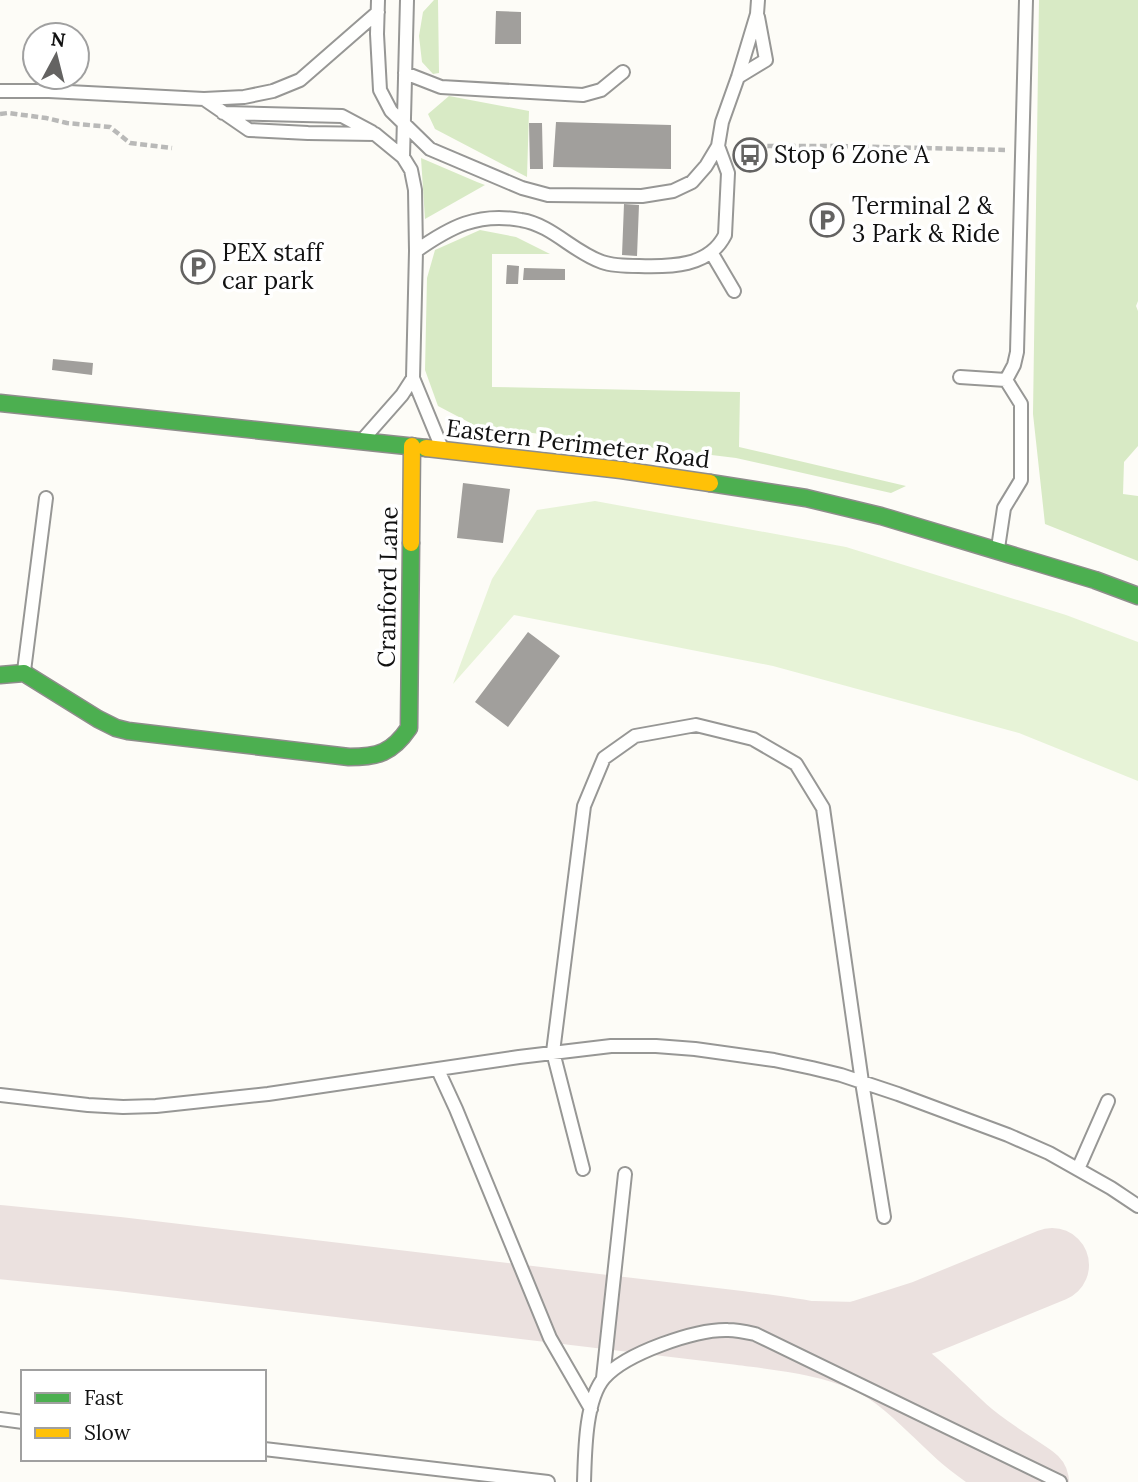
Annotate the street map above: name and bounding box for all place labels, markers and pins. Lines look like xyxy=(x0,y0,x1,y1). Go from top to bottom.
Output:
bus stop icon: Stop 6 Zone A xyxy=(731,136,769,174)
place label: Stop 6 Zone A xyxy=(774,139,930,170)
place label: Terminal 2 & 3 Park & Ride xyxy=(852,190,1000,249)
parking icon: Terminal 2 & 3 Park & Ride xyxy=(808,201,846,239)
place label: PEX staff car park xyxy=(222,237,324,296)
parking icon: PEX staff car park xyxy=(179,248,217,286)

